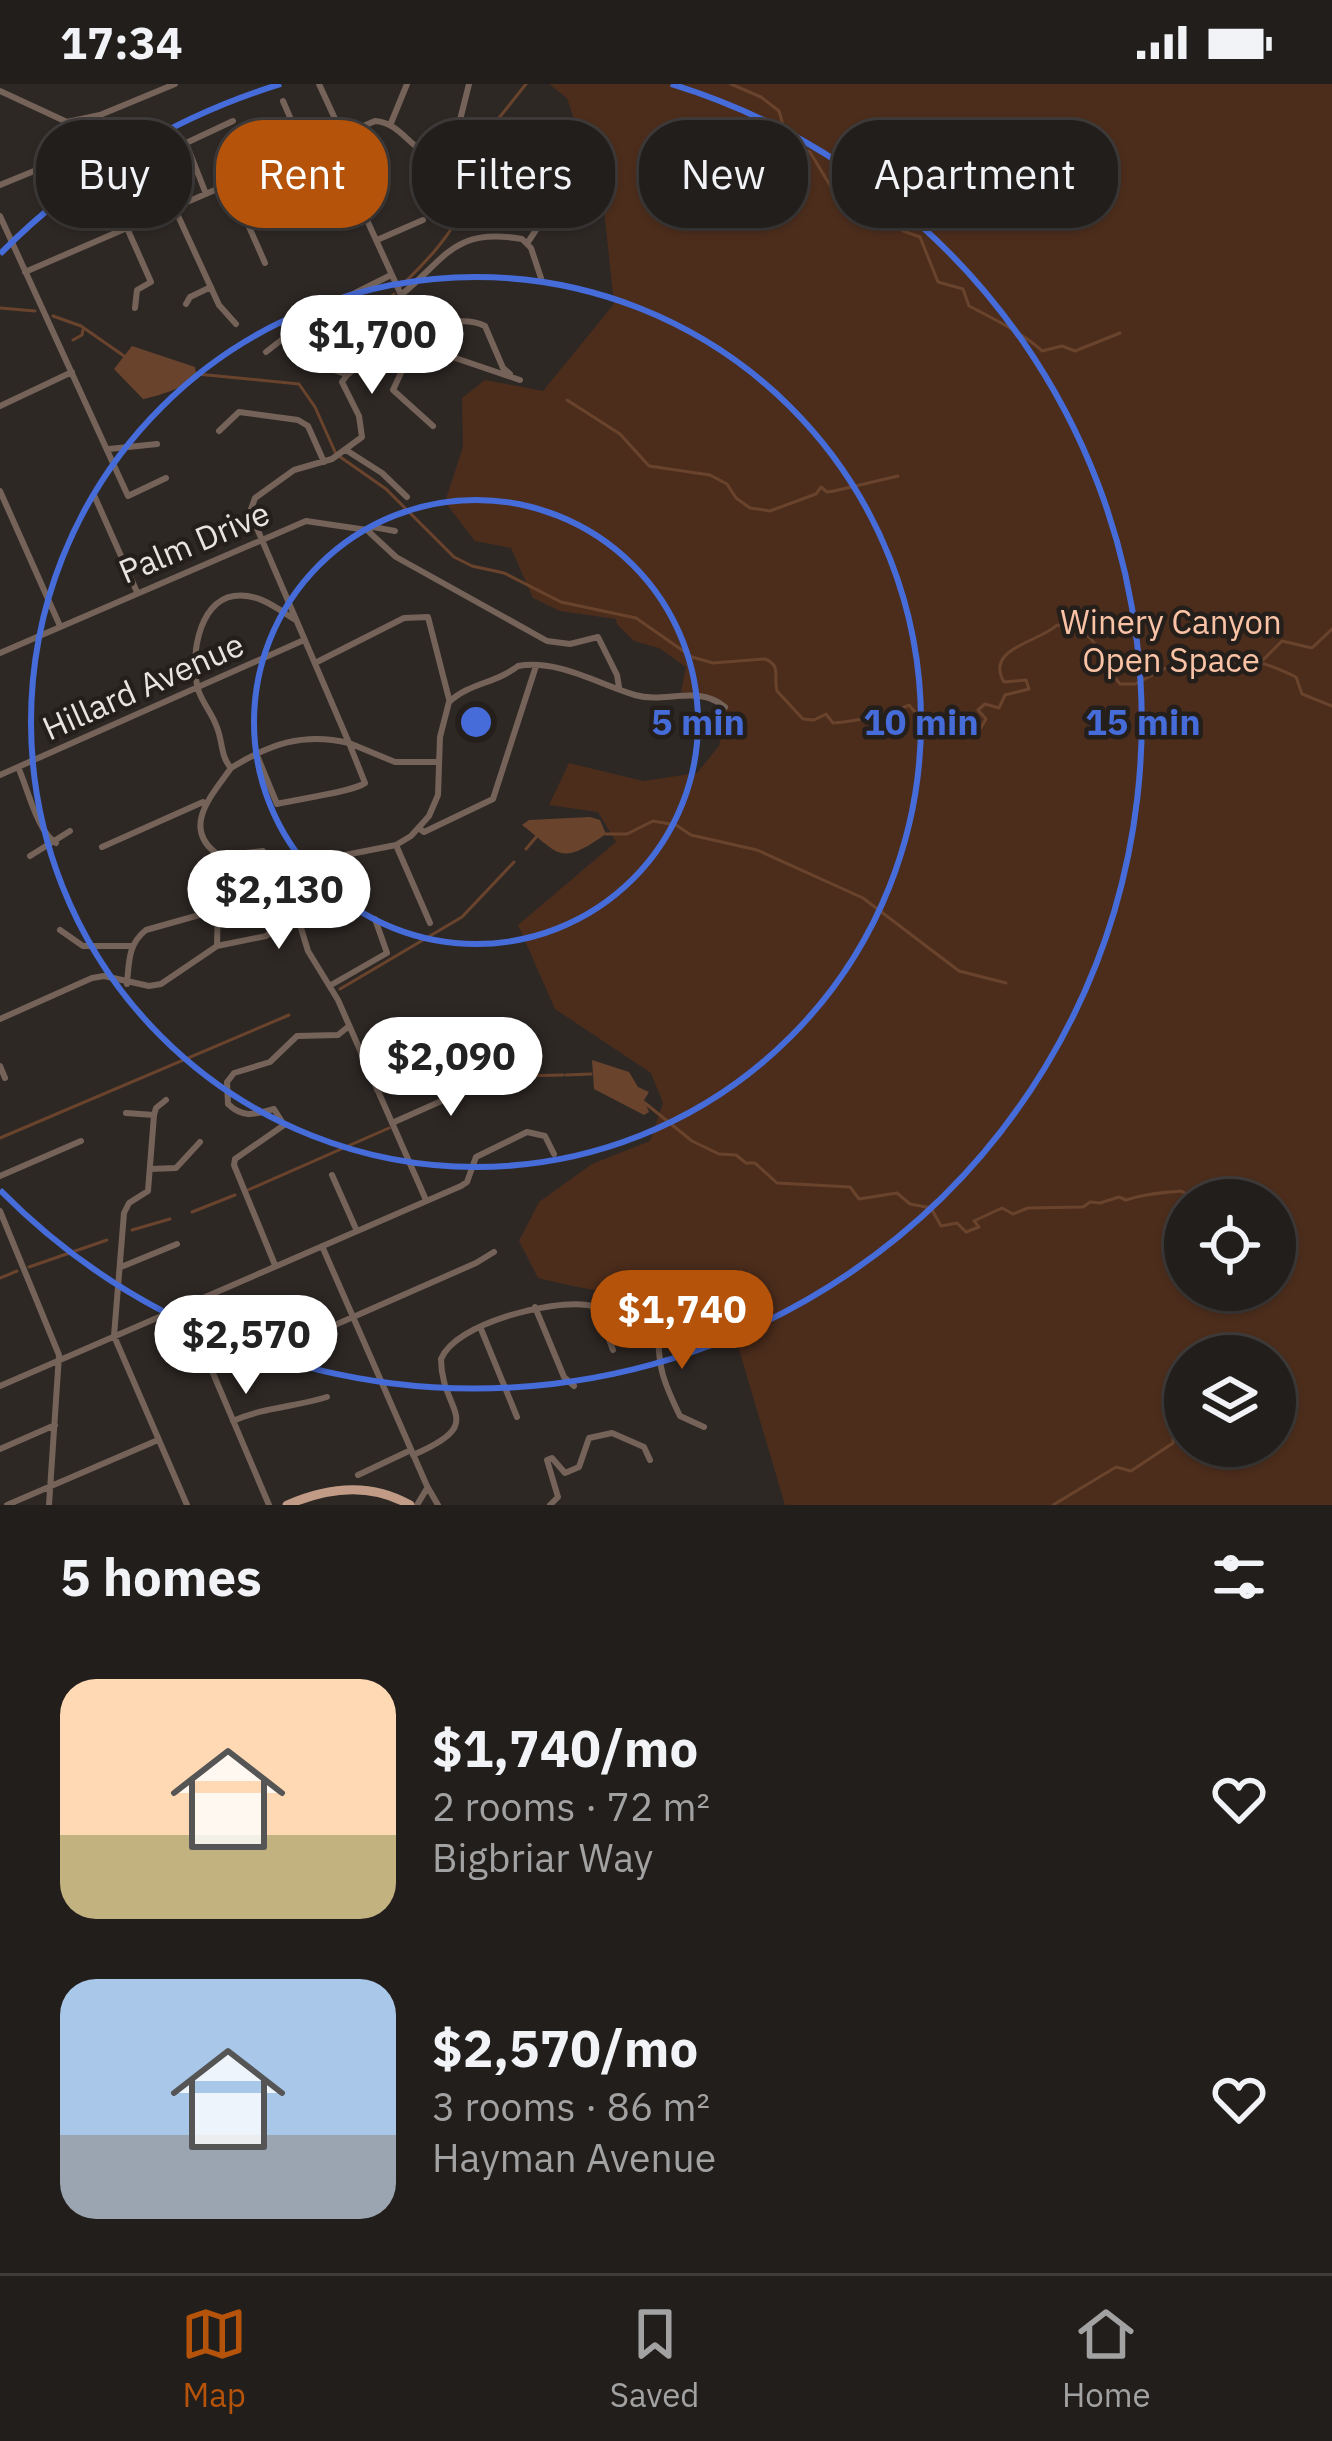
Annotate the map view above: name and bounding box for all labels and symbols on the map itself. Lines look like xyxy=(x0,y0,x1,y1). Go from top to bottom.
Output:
pin: $1,700 xyxy=(274,295,470,397)
street label: Palm Drive xyxy=(112,491,276,592)
park label: Winery Canyon Open Space xyxy=(1060,600,1282,681)
street label: Hillard Avenue xyxy=(35,622,250,749)
text: 5 min xyxy=(651,698,745,745)
text: 10 min xyxy=(863,698,979,745)
text: 15 min xyxy=(1085,698,1201,745)
centre of rings xyxy=(455,701,497,743)
pin: $2,130 xyxy=(181,850,377,952)
pin: $2,090 xyxy=(353,1017,549,1119)
pin: $1,740 xyxy=(584,1270,780,1372)
pin: $2,570 xyxy=(148,1295,344,1397)

